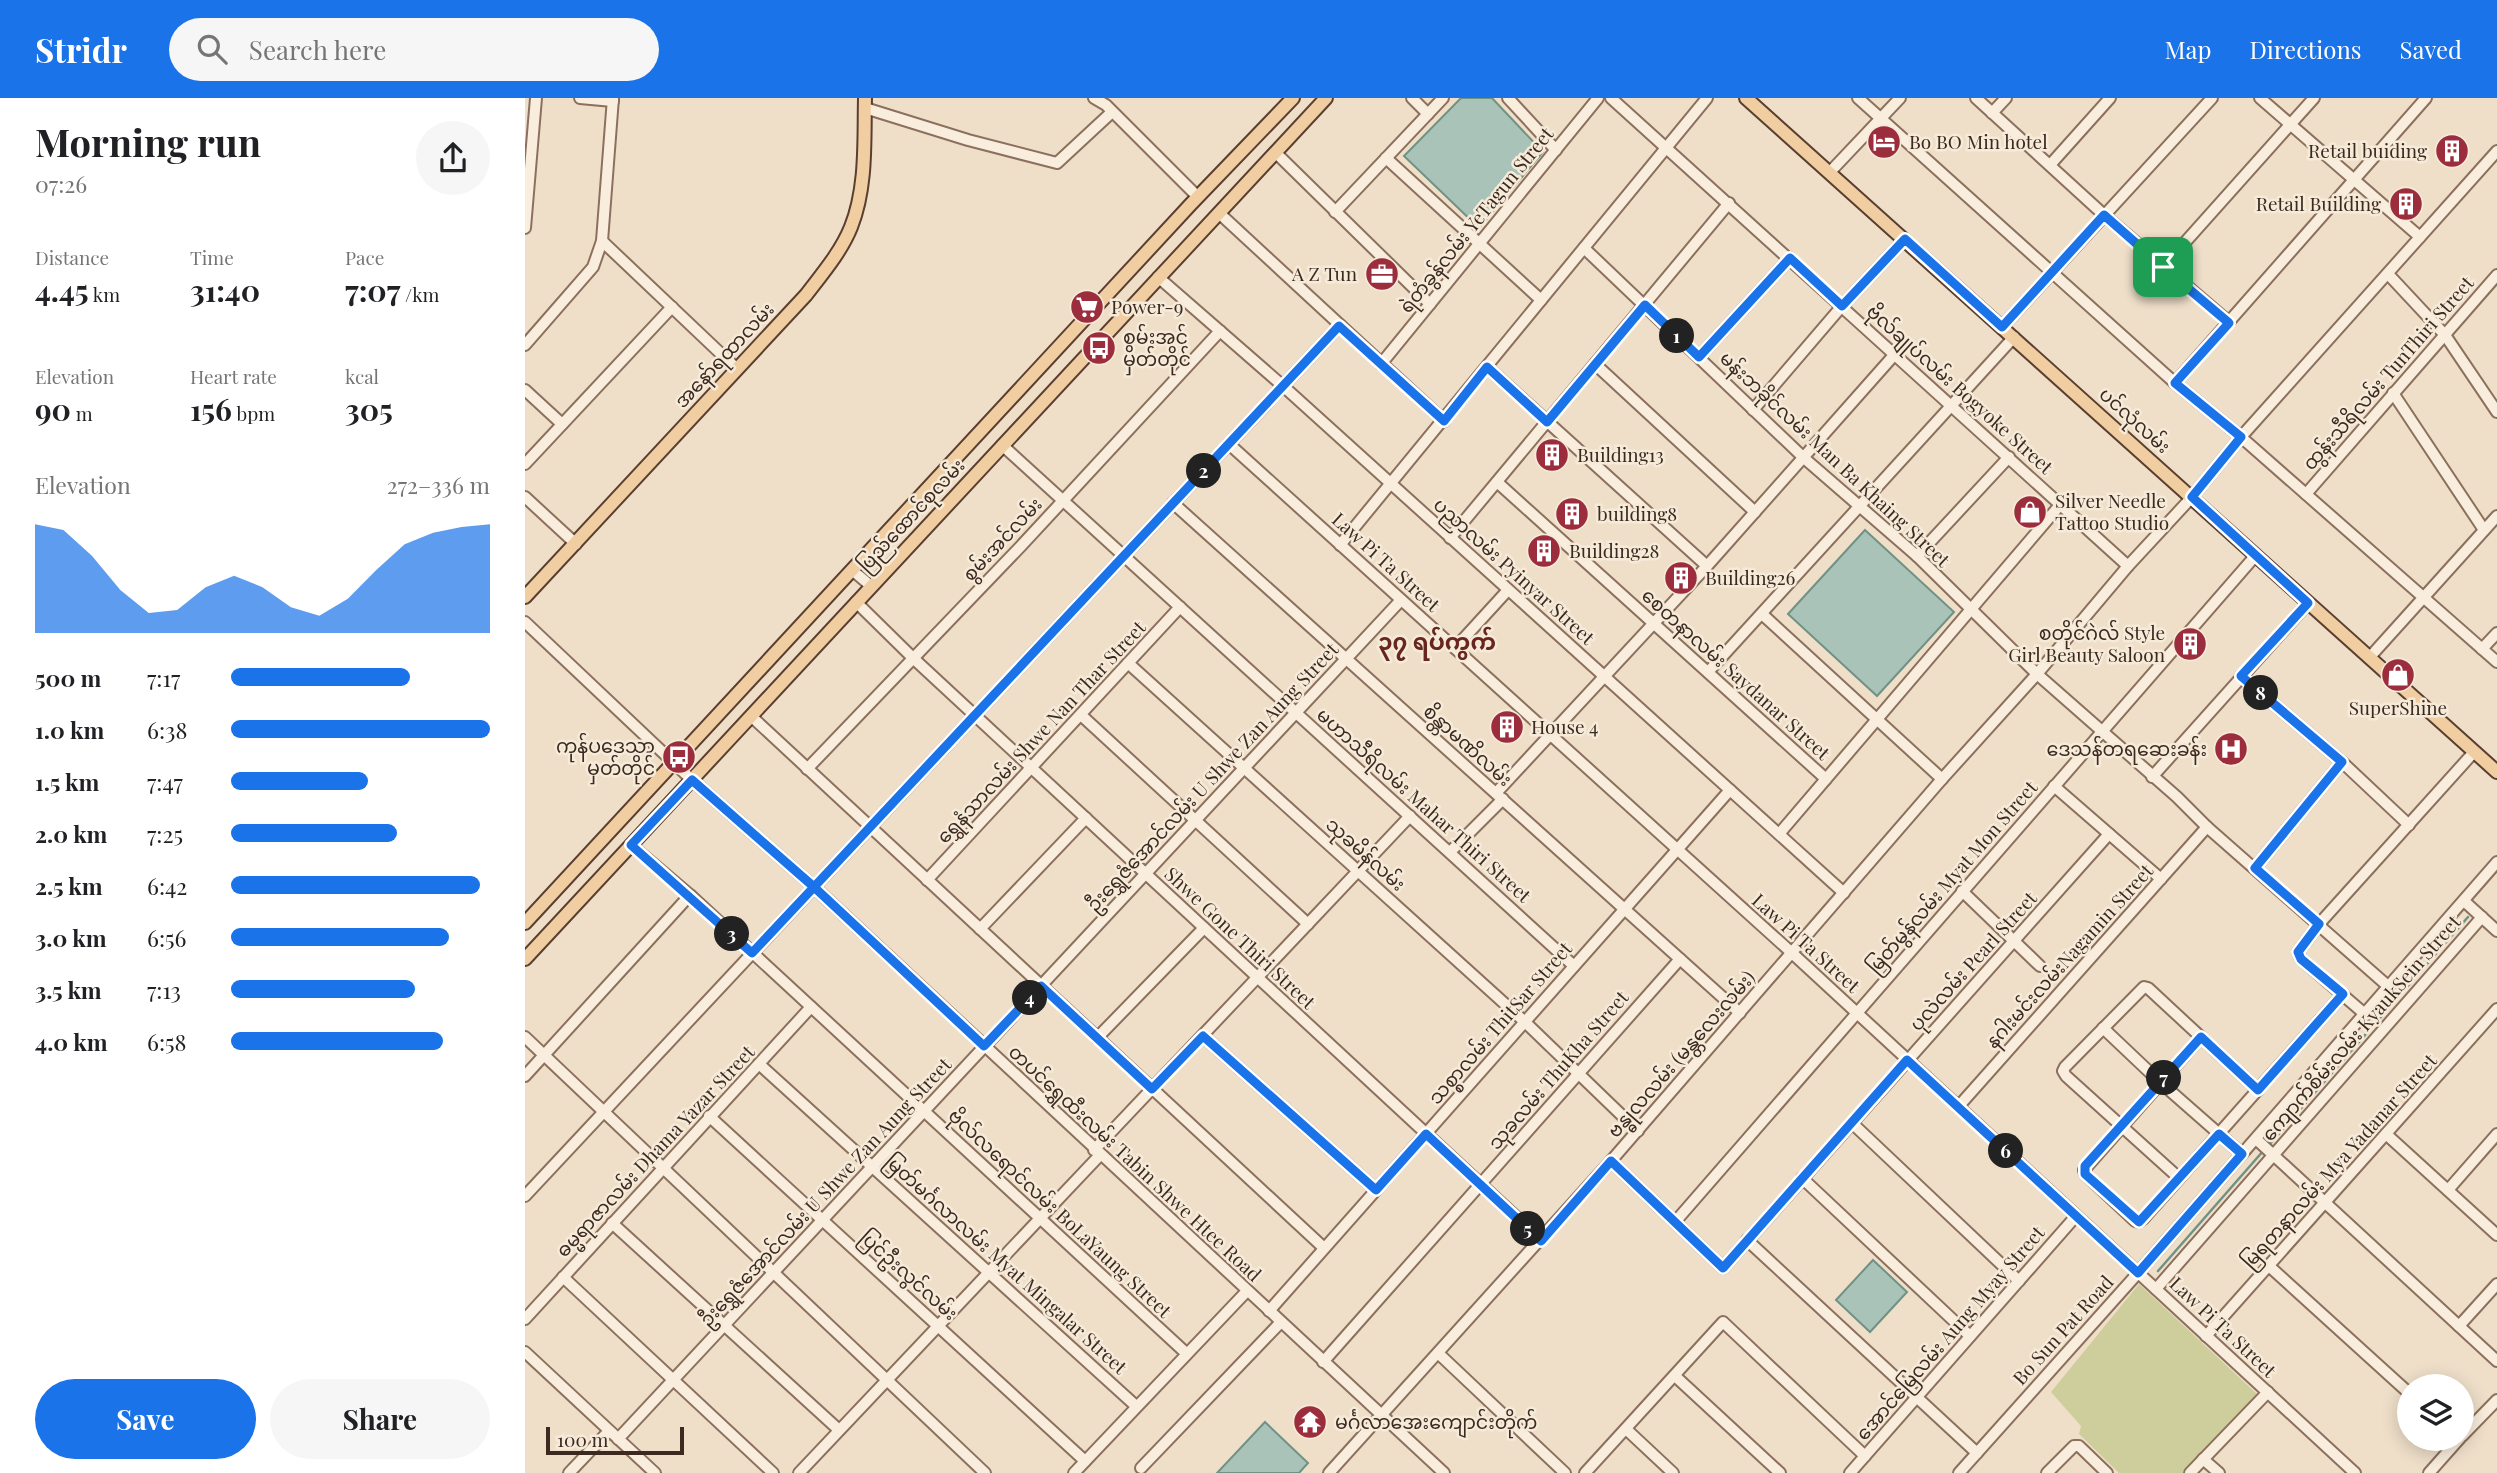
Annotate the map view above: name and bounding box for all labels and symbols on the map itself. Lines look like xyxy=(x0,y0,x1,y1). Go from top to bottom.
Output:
street label: ရဲတံခွန်လမ်း YeTagun Street xyxy=(1392,121,1562,320)
hotel icon: Bo BO Min hotel xyxy=(1865,123,1903,161)
place label: Bo BO Min hotel xyxy=(1909,128,2048,154)
building icon: Retail buiding xyxy=(2433,132,2471,170)
place label: Retail buiding xyxy=(2308,137,2427,163)
building icon: Retail Building xyxy=(2387,185,2425,223)
place label: Retail Building xyxy=(2256,190,2381,216)
pin xyxy=(2133,237,2193,297)
office icon: A Z Tun xyxy=(1363,255,1401,293)
place label: A Z Tun xyxy=(1291,260,1358,286)
street label: ထွန်းသီရိလမ်း TunThiri Street xyxy=(2296,270,2482,478)
supermarket icon: Power-9 xyxy=(1068,288,1106,326)
place label: Power-9 xyxy=(1111,293,1183,319)
street label: အနော်ရထာလမ်း xyxy=(668,296,782,415)
street label: ဗိုလ်ချုပ်လမ်း Bogyoke Street xyxy=(1859,298,2060,483)
pin: 1 xyxy=(1659,318,1695,354)
place label: စွမ်းအင် မှတ်တိုင် xyxy=(1123,323,1191,376)
bus stop icon: စွမ်းအင် မှတ်တိုင် xyxy=(1080,329,1118,367)
street label: မန်းဘခိုင်လမ်း Man Ba Khaing Street xyxy=(1712,345,1957,576)
street label: ပင်လုံလမ်း xyxy=(2091,380,2177,462)
building icon: Building13 xyxy=(1533,436,1571,474)
place label: Building13 xyxy=(1577,441,1664,467)
street label: ပြည်ထောင်စုလမ်း xyxy=(851,452,973,580)
pin: 2 xyxy=(1187,454,1221,488)
place label: Silver Needle Tattoo Studio xyxy=(2055,487,2169,535)
street label: စွမ်းအင်လမ်း xyxy=(956,491,1050,589)
street label: ပညာလမ်း Pyinyar Street xyxy=(1426,491,1601,653)
shop icon: Silver Needle Tattoo Studio xyxy=(2011,493,2049,531)
building icon: building8 xyxy=(1553,495,1591,533)
place label: building8 xyxy=(1597,500,1677,526)
street label: Law Pi Ta Street xyxy=(1327,506,1446,617)
building icon: Building28 xyxy=(1525,532,1563,570)
place label: Building28 xyxy=(1569,537,1659,563)
building icon: Building26 xyxy=(1662,559,1700,597)
place label: Building26 xyxy=(1705,564,1796,590)
street label: စေတနာလမ်း Saydanar Street xyxy=(1634,582,1837,768)
street label: ရွှေနံသာလမ်း Shwe Nan Thar Street xyxy=(930,614,1154,851)
place label: စတိုင်ဂဲလ် Style Girl Beauty Saloon xyxy=(2008,619,2166,667)
district label: ၃၇ ရပ်ကွက် xyxy=(1378,625,1496,661)
building icon: စတိုင်ဂဲလ် Style Girl Beauty Saloon xyxy=(2171,625,2209,663)
street label: ဦးရွှေဇံအောင်လမ်း U Shwe Zan Aung Street xyxy=(1079,636,1346,919)
shop icon: SuperShine xyxy=(2379,656,2417,694)
pin: 8 xyxy=(2243,676,2279,710)
place label: SuperShine xyxy=(2349,694,2447,720)
street label: စိန္တာမဏိလမ်း xyxy=(1416,697,1519,794)
street label: မဟာသီရိလမ်း Mahar Thiri Street xyxy=(1309,701,1538,911)
building icon: House 4 xyxy=(1488,708,1526,746)
place label: House 4 xyxy=(1531,713,1598,739)
hospital icon: ဒေသန်တရဆေးခန်း xyxy=(2212,730,2250,768)
place label: ကုန်ပဒေသာ မှတ်တိုင် xyxy=(556,732,655,785)
place label: ဒေသန်တရဆေးခန်း xyxy=(2046,735,2207,765)
bus stop icon: ကုန်ပဒေသာ မှတ်တိုင် xyxy=(660,738,698,776)
street label: မြတ်မွန်လမ်း Myat Mon Street xyxy=(1860,774,2046,981)
street label: သုခမိန်လမ်း xyxy=(1318,811,1412,900)
street label: နဂါးမင်းလမ်းNagamin Street xyxy=(1979,858,2161,1056)
street label: Shwe Gone Thiri Street xyxy=(1160,860,1322,1014)
street label: ပုလဲလမ်း Pearl Street xyxy=(1903,885,2046,1039)
street label: Law Pi Ta Street xyxy=(1747,887,1866,998)
street label: ကျောက်စိမ်းလမ်း KyaukSein Street xyxy=(2255,909,2469,1148)
pin: 3 xyxy=(715,916,749,952)
street label: သစ္စာလမ်း ThitSar Street xyxy=(1422,935,1581,1112)
street label: ဗန္ဓုလလမ်း (မန္တလေးလမ်း) xyxy=(1600,964,1763,1145)
pin: 4 xyxy=(1013,981,1047,1016)
street label: သုခလမ်း ThuKha Street xyxy=(1481,984,1637,1157)
street label: တပင်ရွှေထီးလမ်း Tabin Shwe Htee Road xyxy=(1001,1038,1268,1289)
street label: ဓမ္မရာဇာလမ်း Dhama Yazar Street xyxy=(549,1039,763,1265)
street label: မြရတနာလမ်း Mya Yadanar Street xyxy=(2235,1047,2445,1276)
street label: ဦးရွှေဇံအောင်လမ်း U Shwe Zan Aung Street xyxy=(692,1051,959,1334)
pin: 7 xyxy=(2147,1060,2181,1096)
street label: ဗိုလ်လရောင်လမ်း BoLaYaung Street xyxy=(940,1102,1178,1327)
pin: 6 xyxy=(1989,1134,2023,1168)
street label: မြတ်မင်္ဂလာလမ်း Myat Mingalar Street xyxy=(877,1147,1133,1382)
pin: 5 xyxy=(1511,1212,1545,1246)
street label: အောင်မြေလမ်း Aung Myay Street xyxy=(1849,1220,2053,1448)
street label: ပြင်ဦးလွင်လမ်း xyxy=(853,1223,964,1328)
street label: Bo Sun Pat Road xyxy=(2006,1269,2118,1390)
street label: Law Pi Ta Street xyxy=(2165,1270,2283,1383)
temple icon: မင်္ဂလာအေးကျောင်းတိုက် xyxy=(1291,1403,1329,1441)
place label: မင်္ဂလာအေးကျောင်းတိုက် xyxy=(1335,1408,1537,1439)
scale bar xyxy=(546,1424,684,1456)

